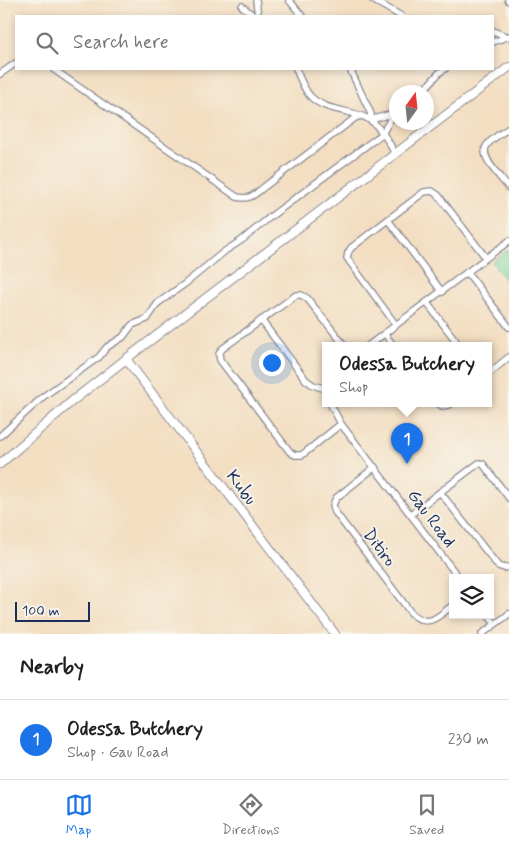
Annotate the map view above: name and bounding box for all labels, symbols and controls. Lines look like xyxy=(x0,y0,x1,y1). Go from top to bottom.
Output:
search box xyxy=(15,15,494,70)
icon: search xyxy=(33,29,61,57)
text: Search here xyxy=(73,30,169,55)
north arrow xyxy=(389,85,434,130)
popup xyxy=(322,342,492,407)
your location xyxy=(259,350,285,376)
text: Odessa Butchery xyxy=(339,352,475,377)
text: Shop xyxy=(339,377,368,398)
pin: 1 xyxy=(391,423,423,464)
street label: Kubu xyxy=(220,465,262,510)
street label: Gau Road xyxy=(401,485,461,553)
street label: Ditiro xyxy=(357,523,402,572)
map controls xyxy=(449,574,494,619)
button: layers xyxy=(449,574,494,619)
scale bar xyxy=(15,599,90,622)
text: 100 m xyxy=(22,602,60,620)
text: Nearby xyxy=(20,653,84,681)
text: Odessa Butchery xyxy=(67,717,203,742)
text: 1 xyxy=(32,729,40,750)
text: 230 m xyxy=(448,729,489,750)
text: Shop · Gau Road xyxy=(67,742,168,763)
tab: Map xyxy=(65,791,93,839)
tab: Directions xyxy=(222,791,280,839)
tab: Saved xyxy=(409,791,444,839)

